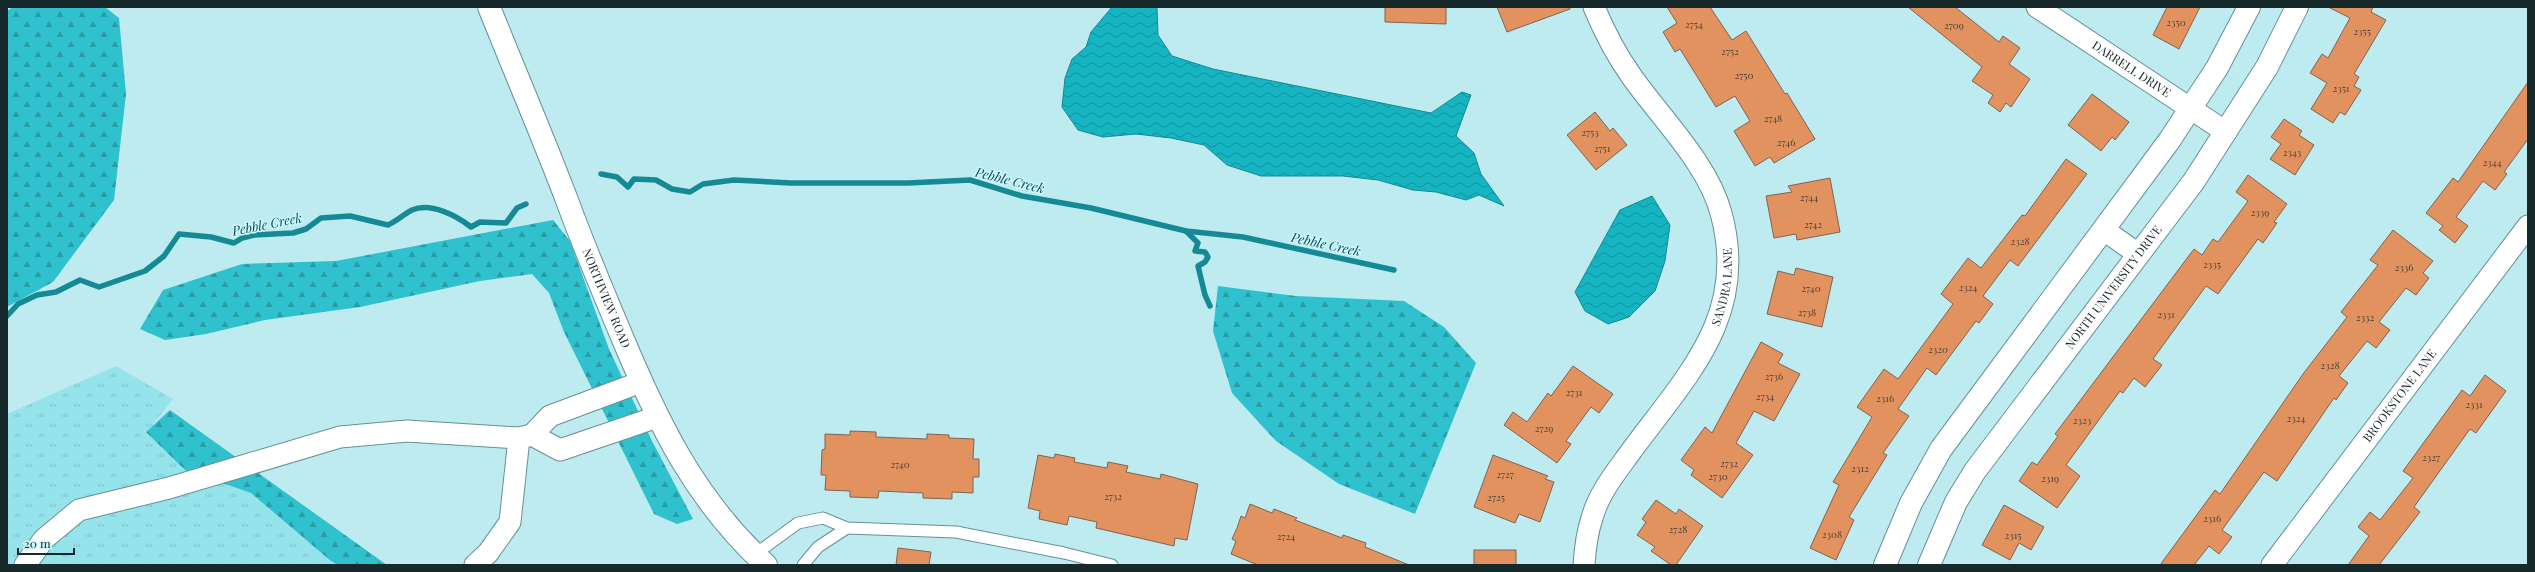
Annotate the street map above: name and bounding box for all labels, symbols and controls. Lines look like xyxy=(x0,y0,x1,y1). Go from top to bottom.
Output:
house number: 2350 xyxy=(2166,15,2186,29)
house number: 2754 xyxy=(1685,17,1703,31)
house number: 2709 xyxy=(1944,18,1964,32)
house number: 2355 xyxy=(2353,24,2371,38)
street label: DARRELL DRIVE xyxy=(2089,37,2174,100)
house number: 2752 xyxy=(1721,44,1739,58)
house number: 2750 xyxy=(1735,68,1754,82)
house number: 2351 xyxy=(2332,81,2350,95)
house number: 2748 xyxy=(1764,111,1782,125)
house number: 2753 xyxy=(1581,125,1599,139)
house number: 2746 xyxy=(1777,135,1795,149)
house number: 2751 xyxy=(1594,141,1611,155)
house number: 2343 xyxy=(2283,145,2302,159)
house number: 2344 xyxy=(2482,155,2502,169)
water label: Pebble Creek xyxy=(973,162,1047,196)
house number: 2744 xyxy=(1800,190,1818,204)
house number: 2339 xyxy=(2251,205,2269,219)
water label: Pebble Creek xyxy=(230,208,303,239)
house number: 2742 xyxy=(1804,217,1822,231)
street label: NORTH UNIVERSITY DRIVE xyxy=(2061,222,2165,352)
water label: Pebble Creek xyxy=(1289,228,1363,259)
house number: 2328 xyxy=(2010,234,2030,248)
street label: NORTHVIEW ROAD xyxy=(579,246,635,351)
street label: SANDRA LANE xyxy=(1707,247,1735,328)
house number: 2335 xyxy=(2203,257,2221,271)
house number: 2336 xyxy=(2395,260,2413,274)
house number: 2324 xyxy=(1958,280,1978,294)
house number: 2740 xyxy=(1801,281,1821,295)
house number: 2738 xyxy=(1798,305,1816,319)
house number: 2331 xyxy=(2157,307,2175,321)
house number: 2332 xyxy=(2356,310,2375,324)
house number: 2320 xyxy=(1928,342,1948,356)
street label: BROOKSTONE LANE xyxy=(2359,346,2439,445)
house number: 2328 xyxy=(2320,358,2340,372)
house number: 2736 xyxy=(1765,369,1783,383)
house number: 2731 xyxy=(1565,385,1583,399)
house number: 2734 xyxy=(1756,389,1774,403)
house number: 2316 xyxy=(1876,391,1894,405)
house number: 2331 xyxy=(2465,397,2483,411)
house number: 2324 xyxy=(2286,411,2306,425)
house number: 2323 xyxy=(2073,413,2092,427)
house number: 2729 xyxy=(1535,421,1553,435)
house number: 2327 xyxy=(2422,450,2440,464)
house number: 2732 xyxy=(1720,456,1738,470)
house number: 2740 xyxy=(890,457,910,471)
house number: 2312 xyxy=(1851,461,1869,475)
house number: 2727 xyxy=(1496,467,1514,481)
house number: 2730 xyxy=(1708,469,1728,483)
house number: 2319 xyxy=(2041,471,2059,485)
house number: 2732 xyxy=(1104,489,1122,503)
house number: 2725 xyxy=(1487,490,1505,504)
house number: 2316 xyxy=(2203,511,2221,525)
house number: 2728 xyxy=(1669,522,1687,536)
house number: 2308 xyxy=(1822,527,1842,541)
house number: 2315 xyxy=(2004,528,2022,542)
house number: 2724 xyxy=(1277,529,1295,543)
scale bar xyxy=(18,530,74,556)
text: 20 m xyxy=(24,535,51,551)

